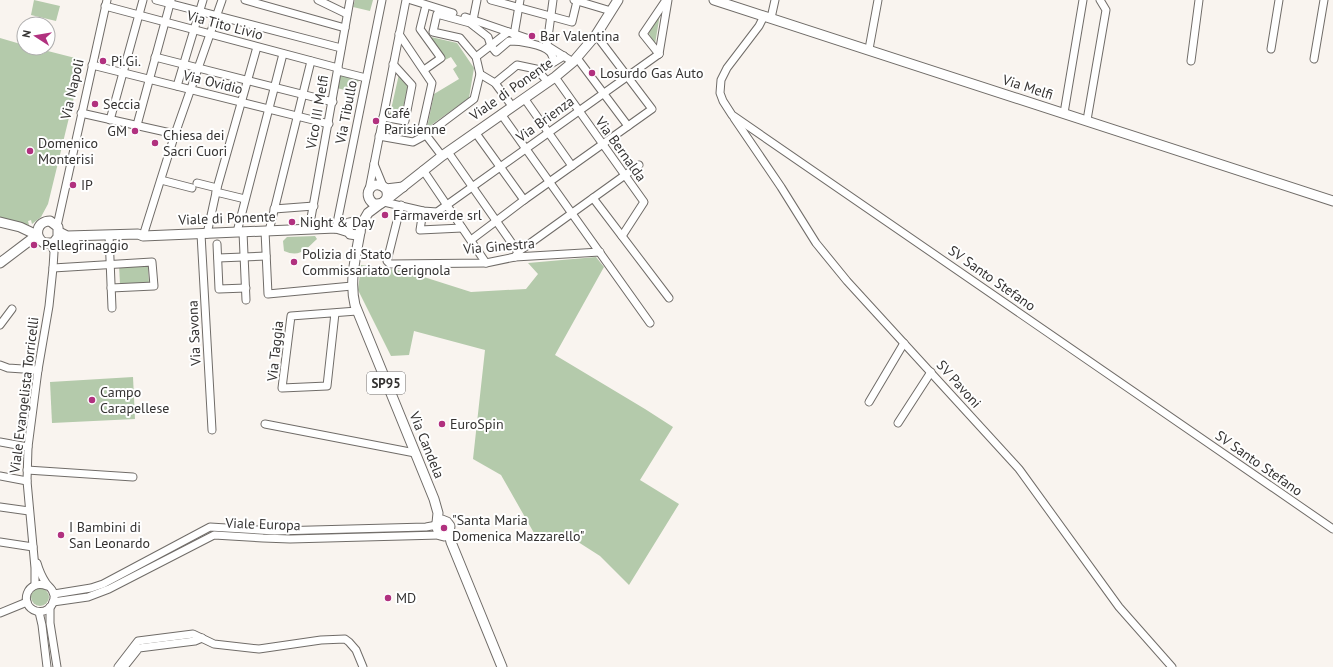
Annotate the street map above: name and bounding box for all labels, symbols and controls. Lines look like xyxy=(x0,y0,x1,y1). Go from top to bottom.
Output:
street label: Via Tito Livio xyxy=(184,6,265,44)
north arrow xyxy=(16,16,56,56)
place label: Bar Valentina xyxy=(540,27,619,45)
text: N xyxy=(19,29,34,39)
marker: Bar Valentina xyxy=(527,31,537,41)
place label: Pi.Gi. xyxy=(111,52,141,70)
street label: Viale di Ponente xyxy=(465,54,556,125)
marker: Pi.Gi. xyxy=(98,56,108,66)
street label: Via Napoli xyxy=(56,57,88,122)
place label: Losurdo Gas Auto xyxy=(600,64,703,82)
street label: Via Ovidio xyxy=(180,66,245,98)
marker: Losurdo Gas Auto xyxy=(587,68,597,78)
street label: Via Melfi xyxy=(999,70,1056,104)
street label: Vico III Melfi xyxy=(301,74,332,151)
street label: Via Tibullo xyxy=(331,79,361,146)
street label: Via Brienza xyxy=(512,92,577,147)
place label: Seccia xyxy=(103,95,140,113)
marker: Seccia xyxy=(90,99,100,109)
place label: Café Parisienne xyxy=(384,104,446,138)
street label: Via Bernalda xyxy=(591,112,651,185)
marker: Café Parisienne xyxy=(371,116,381,126)
place label: GM xyxy=(107,122,127,140)
marker: GM xyxy=(130,126,140,136)
place label: Chiesa dei Sacri Cuori xyxy=(163,126,227,160)
place label: Domenico Monterisi xyxy=(38,134,98,168)
marker: Chiesa dei Sacri Cuori xyxy=(150,138,160,148)
marker: Domenico Monterisi xyxy=(25,146,35,156)
place label: IP xyxy=(81,176,93,194)
marker: IP xyxy=(68,180,78,190)
place label: Farmaverde srl xyxy=(393,206,482,224)
street label: Viale di Ponente xyxy=(177,207,276,229)
marker: Farmaverde srl xyxy=(380,210,390,220)
place label: Night & Day xyxy=(300,213,375,231)
marker: Night & Day xyxy=(287,217,297,227)
street label: Via Ginestra xyxy=(461,234,536,258)
place label: Pellegrinaggio xyxy=(42,236,129,254)
marker: Pellegrinaggio xyxy=(29,240,39,250)
street label: SV Santo Stefano xyxy=(945,241,1039,315)
place label: Polizia di Stato Commissariato Cerignola xyxy=(302,245,450,279)
marker: Polizia di Stato Commissariato Cerignola xyxy=(289,257,299,267)
street label: Via Savona xyxy=(183,300,205,367)
street label: Viale Evangelista Torricelli xyxy=(5,316,43,475)
street label: Via Taggia xyxy=(263,320,287,383)
street label: SV Pavoni xyxy=(933,356,985,412)
road number: SP95 xyxy=(367,372,405,394)
place label: Campo Carapellese xyxy=(100,383,169,417)
marker: Campo Carapellese xyxy=(87,395,97,405)
street label: Via Candela xyxy=(405,408,449,481)
place label: EuroSpin xyxy=(450,415,504,433)
marker: EuroSpin xyxy=(437,419,447,429)
street label: SV Santo Stefano xyxy=(1212,426,1306,500)
place label: "Santa Maria Domenica Mazzarello" xyxy=(452,511,585,545)
street label: Viale Europa xyxy=(224,514,301,534)
place label: I Bambini di San Leonardo xyxy=(69,518,150,552)
marker: "Santa Maria Domenica Mazzarello" xyxy=(439,523,449,533)
marker: I Bambini di San Leonardo xyxy=(56,530,66,540)
place label: MD xyxy=(396,589,416,607)
marker: MD xyxy=(383,593,393,603)

